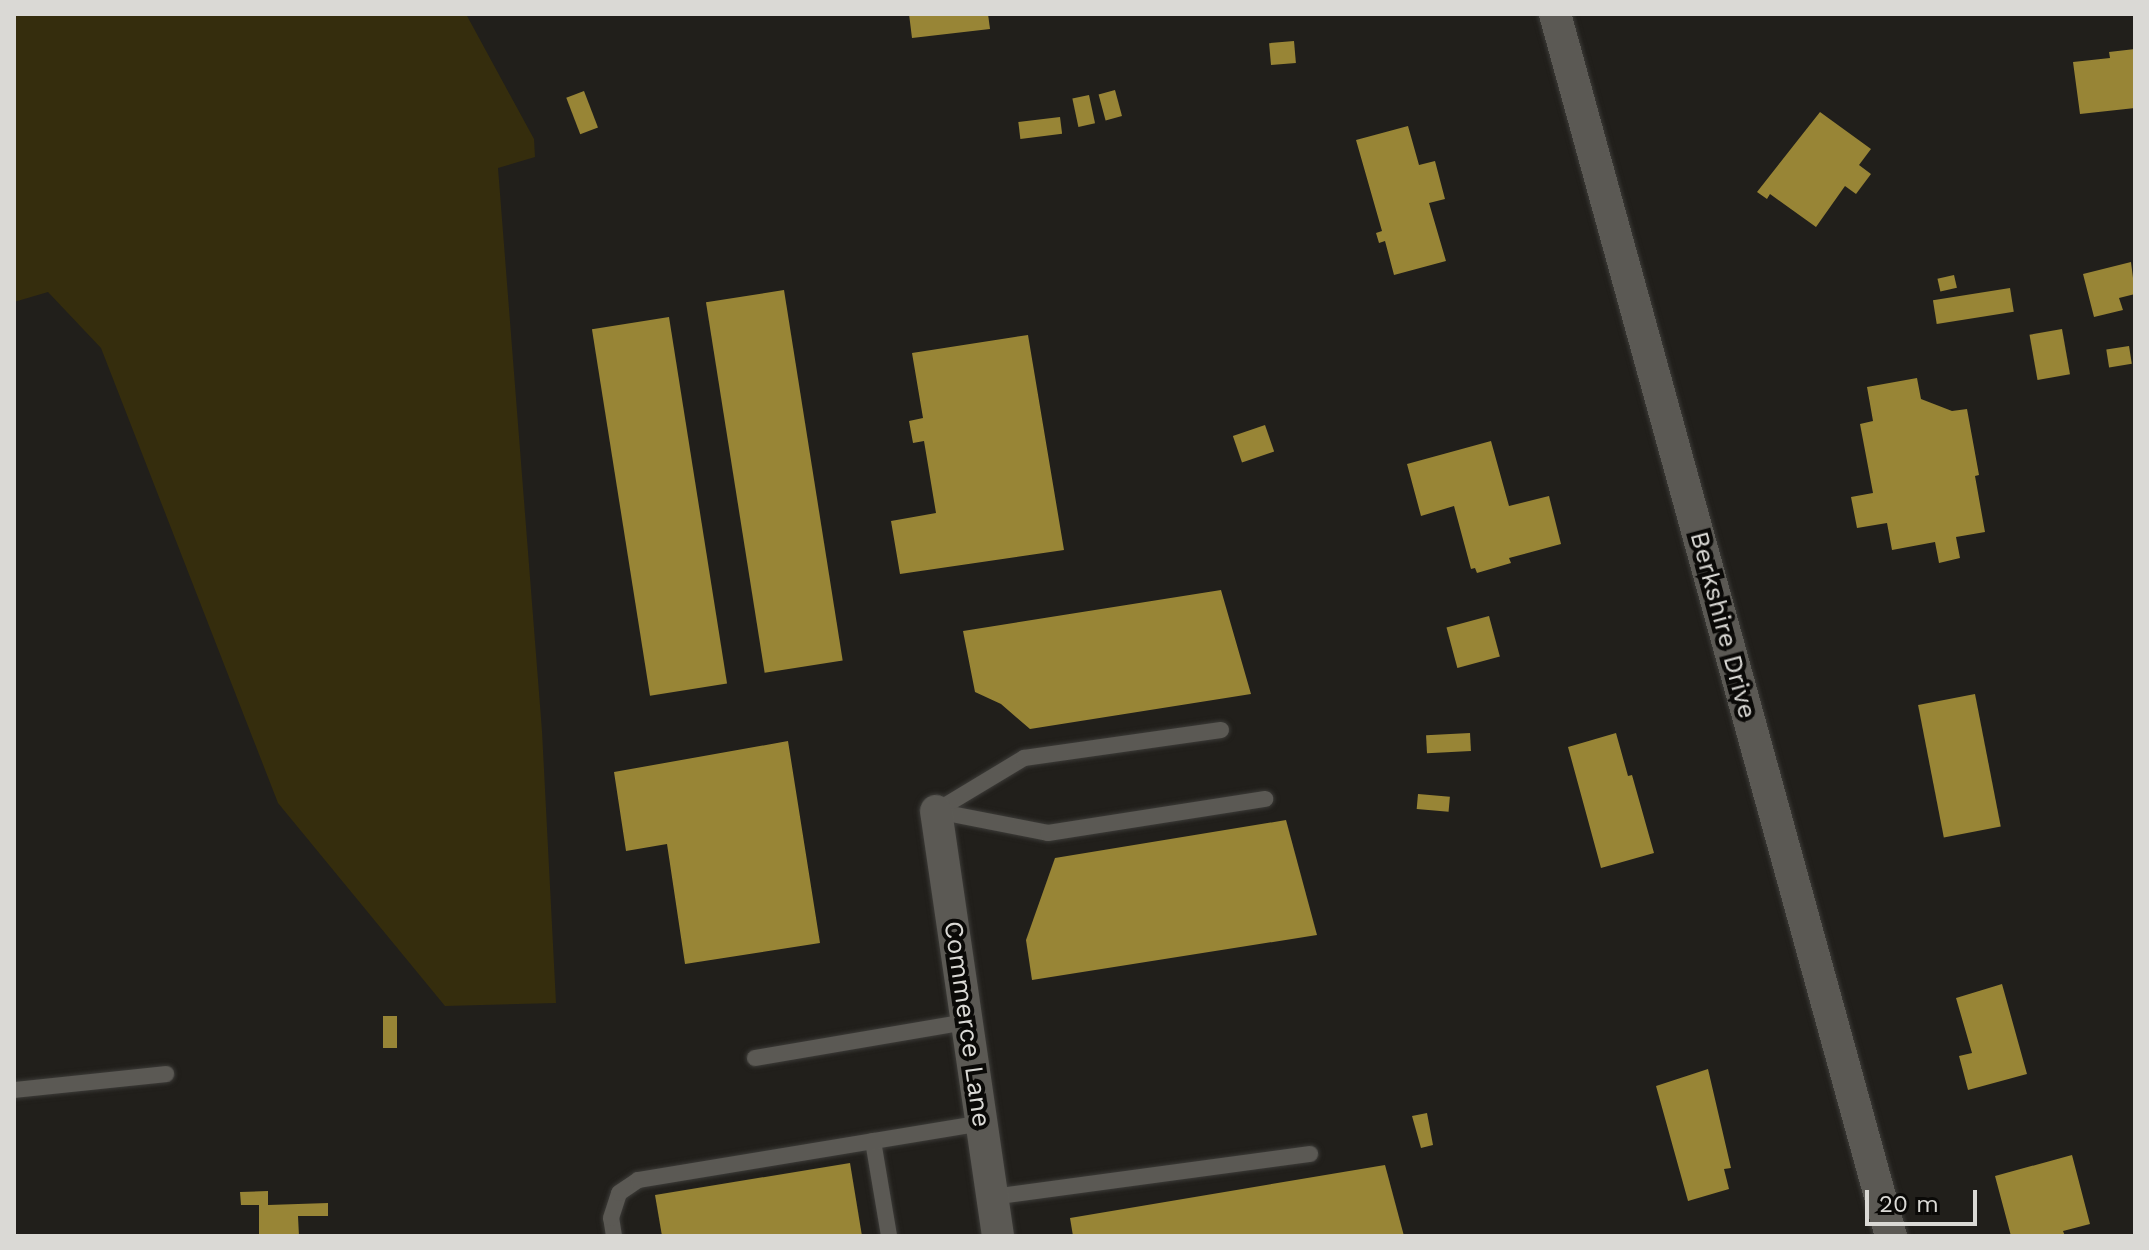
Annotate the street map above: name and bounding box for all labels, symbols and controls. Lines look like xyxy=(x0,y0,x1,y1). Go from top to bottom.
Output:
street label: Berkshire Drive xyxy=(1683,528,1763,722)
street label: Commerce Lane xyxy=(937,919,997,1129)
scale bar xyxy=(1869,1174,1981,1224)
text: 20 m xyxy=(1879,1190,1939,1218)

